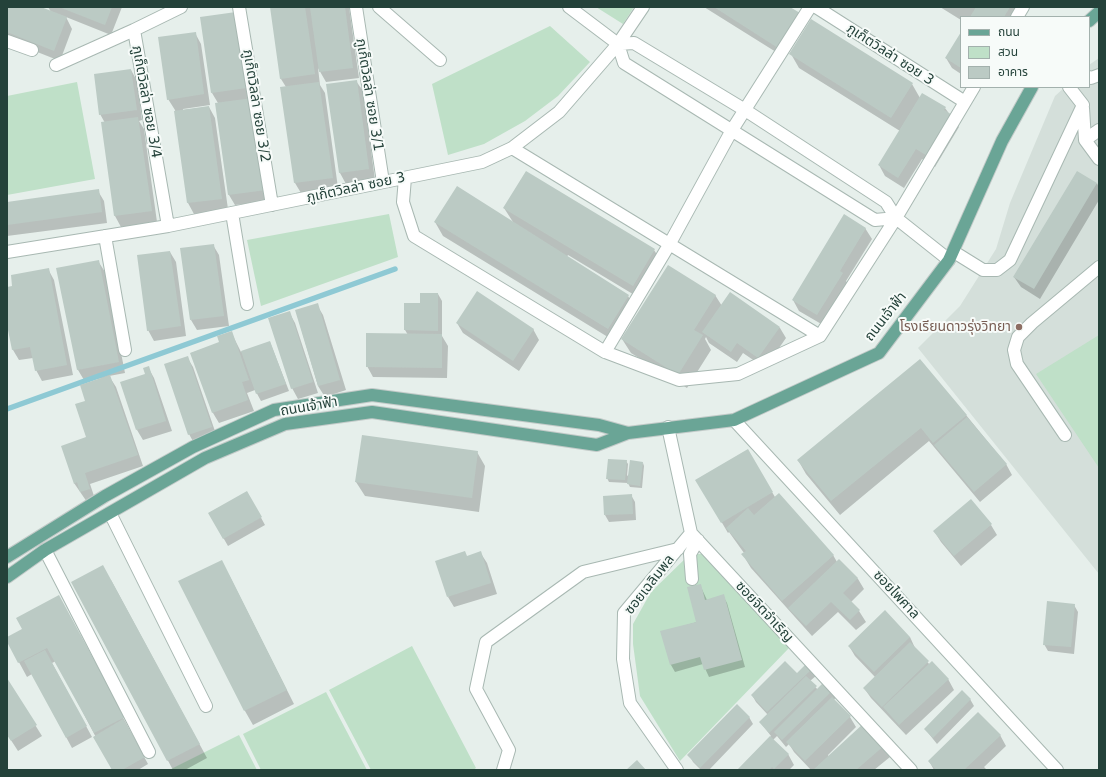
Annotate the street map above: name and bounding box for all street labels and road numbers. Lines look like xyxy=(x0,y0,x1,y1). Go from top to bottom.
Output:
street label: ภูเก็ตวิลล่า ซอย 3 xyxy=(843,21,937,89)
street label: ภูเก็ตวิลล่า ซอย 3/1 xyxy=(352,37,386,153)
street label: ภูเก็ตวิลล่า ซอย 3/4 xyxy=(128,44,164,160)
street label: ภูเก็ตวิลล่า ซอย 3/2 xyxy=(239,48,273,164)
street label: ภูเก็ตวิลล่า ซอย 3 xyxy=(305,169,407,207)
street label: ถนนเจ้าฟ้า xyxy=(862,289,910,345)
street label: ถนนเจ้าฟ้า xyxy=(279,394,339,420)
street label: ซอยเฉลิมพล xyxy=(622,552,678,618)
street label: ซอยไพศาล xyxy=(869,567,923,623)
street label: ซอยจิตจำเริญ xyxy=(732,578,796,646)

